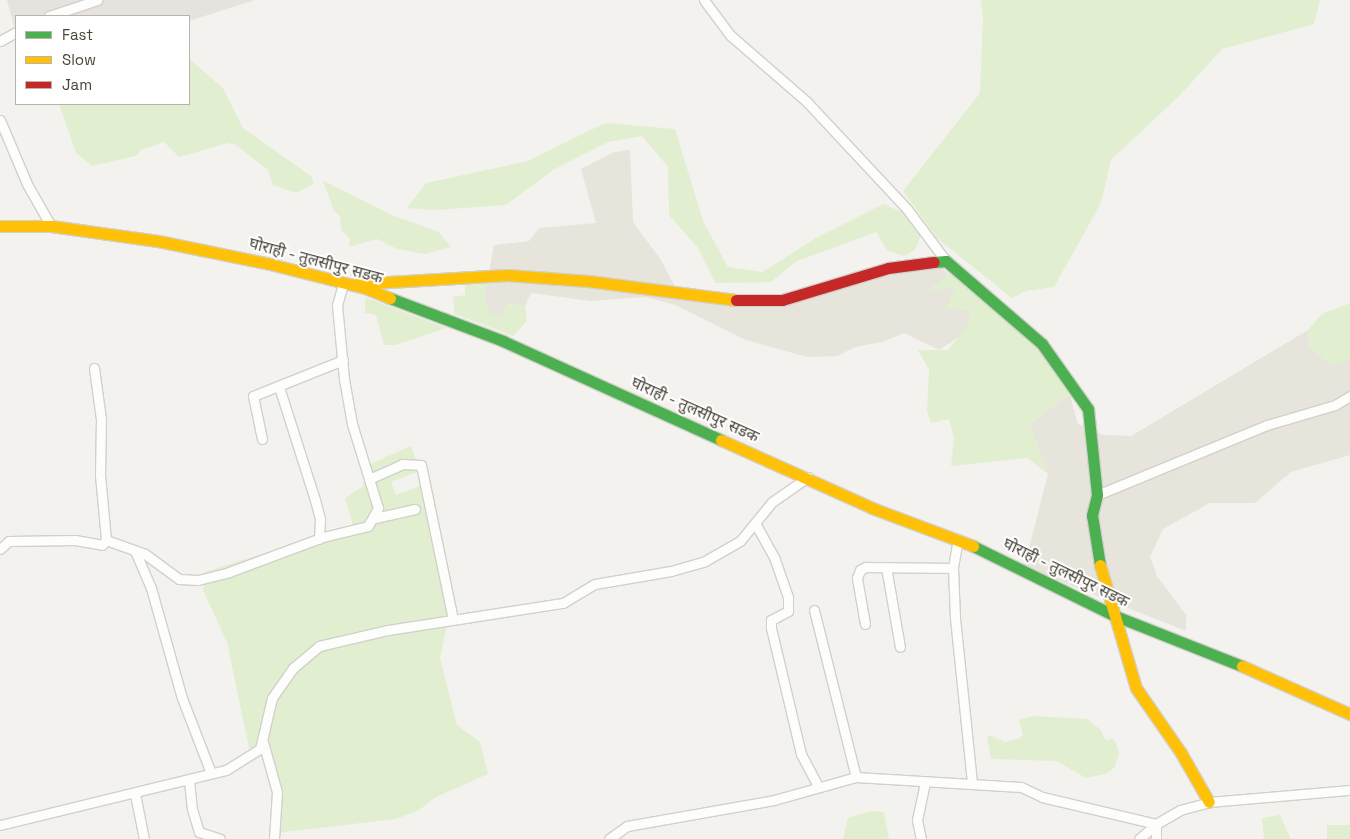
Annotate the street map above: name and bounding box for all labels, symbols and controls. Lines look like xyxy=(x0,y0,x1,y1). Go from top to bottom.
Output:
legend xyxy=(15,15,190,105)
text: Fast xyxy=(62,25,93,44)
text: Slow xyxy=(62,50,96,69)
text: Jam xyxy=(62,75,92,94)
street label: घोराही - तुलसीपुर सडक xyxy=(246,234,386,288)
street label: घोराही - तुलसीपुर सडक xyxy=(628,373,762,447)
street label: घोराही - तुलसीपुर सडक xyxy=(999,534,1133,612)

